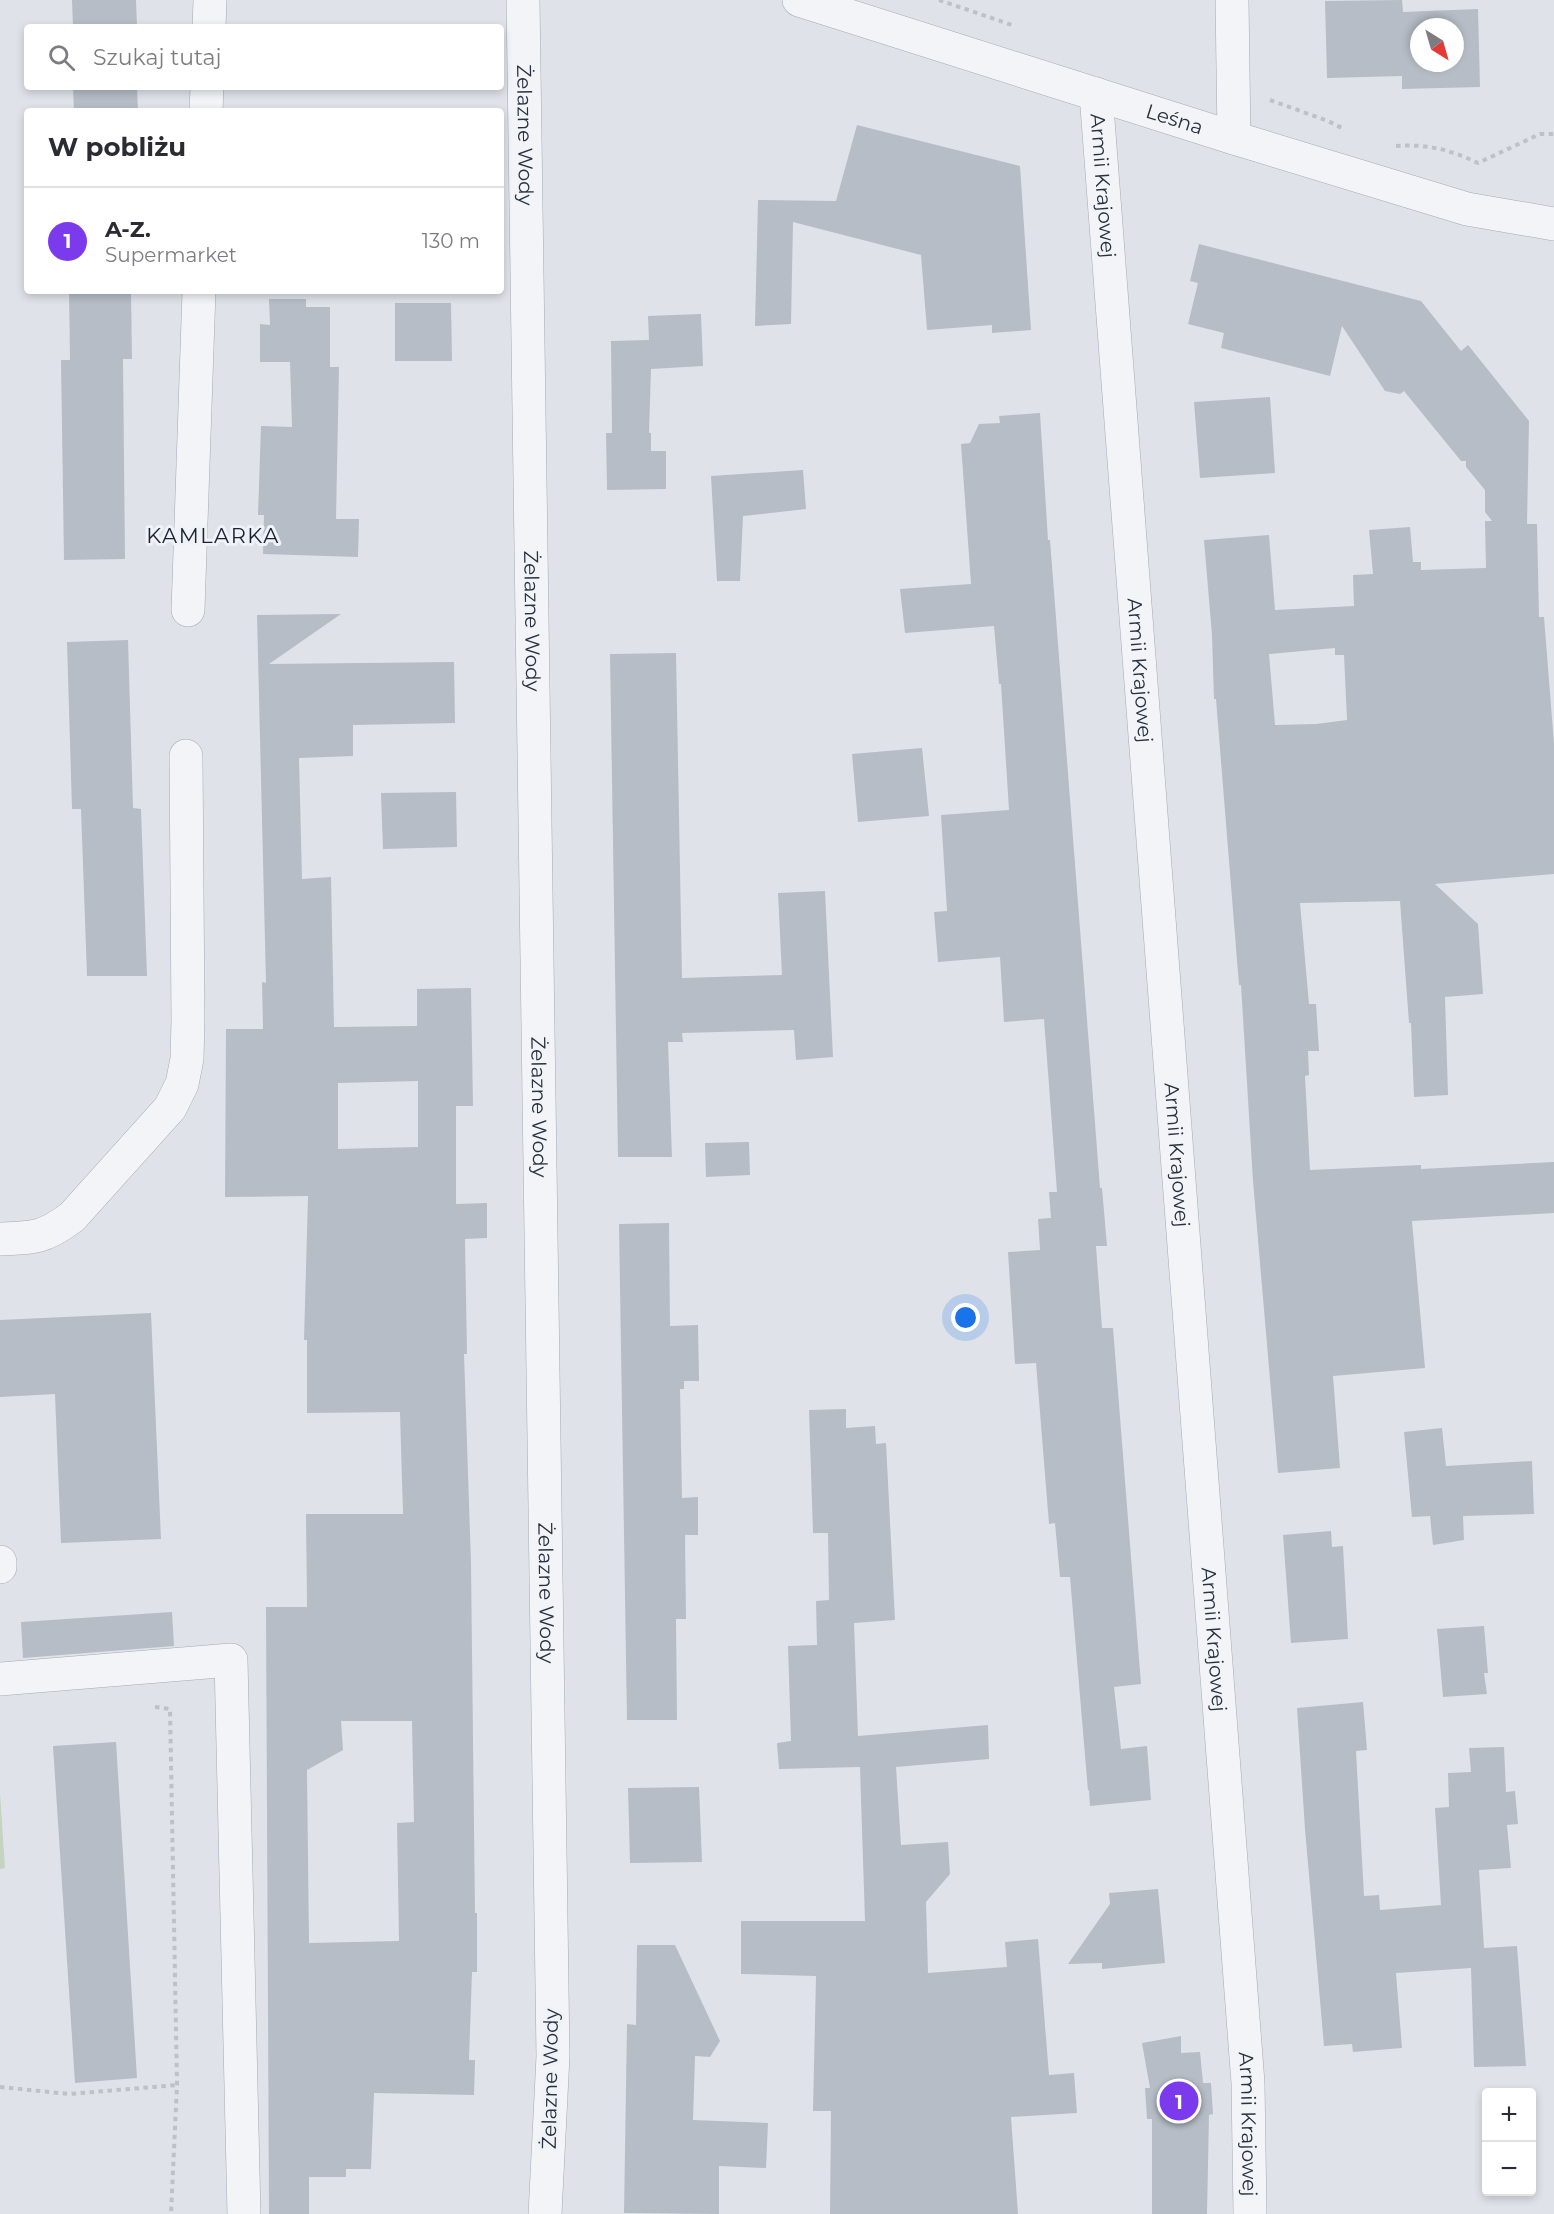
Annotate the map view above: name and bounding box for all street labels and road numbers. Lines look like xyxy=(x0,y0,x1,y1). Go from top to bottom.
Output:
street label: Żelazne Wody xyxy=(512,64,538,206)
street label: Leśna xyxy=(1143,99,1206,139)
street label: Armii Krajowej xyxy=(1086,113,1120,259)
street label: Żelazne Wody xyxy=(519,550,545,692)
street label: Armii Krajowej xyxy=(1123,597,1158,744)
street label: Żelazne Wody xyxy=(526,1036,552,1178)
street label: Armii Krajowej xyxy=(1160,1082,1195,1228)
street label: Żelazne Wody xyxy=(533,1522,559,1664)
street label: Armii Krajowej xyxy=(1197,1566,1232,1713)
street label: Żelazne Wody xyxy=(537,2008,563,2150)
street label: Armii Krajowej xyxy=(1234,2051,1262,2197)

